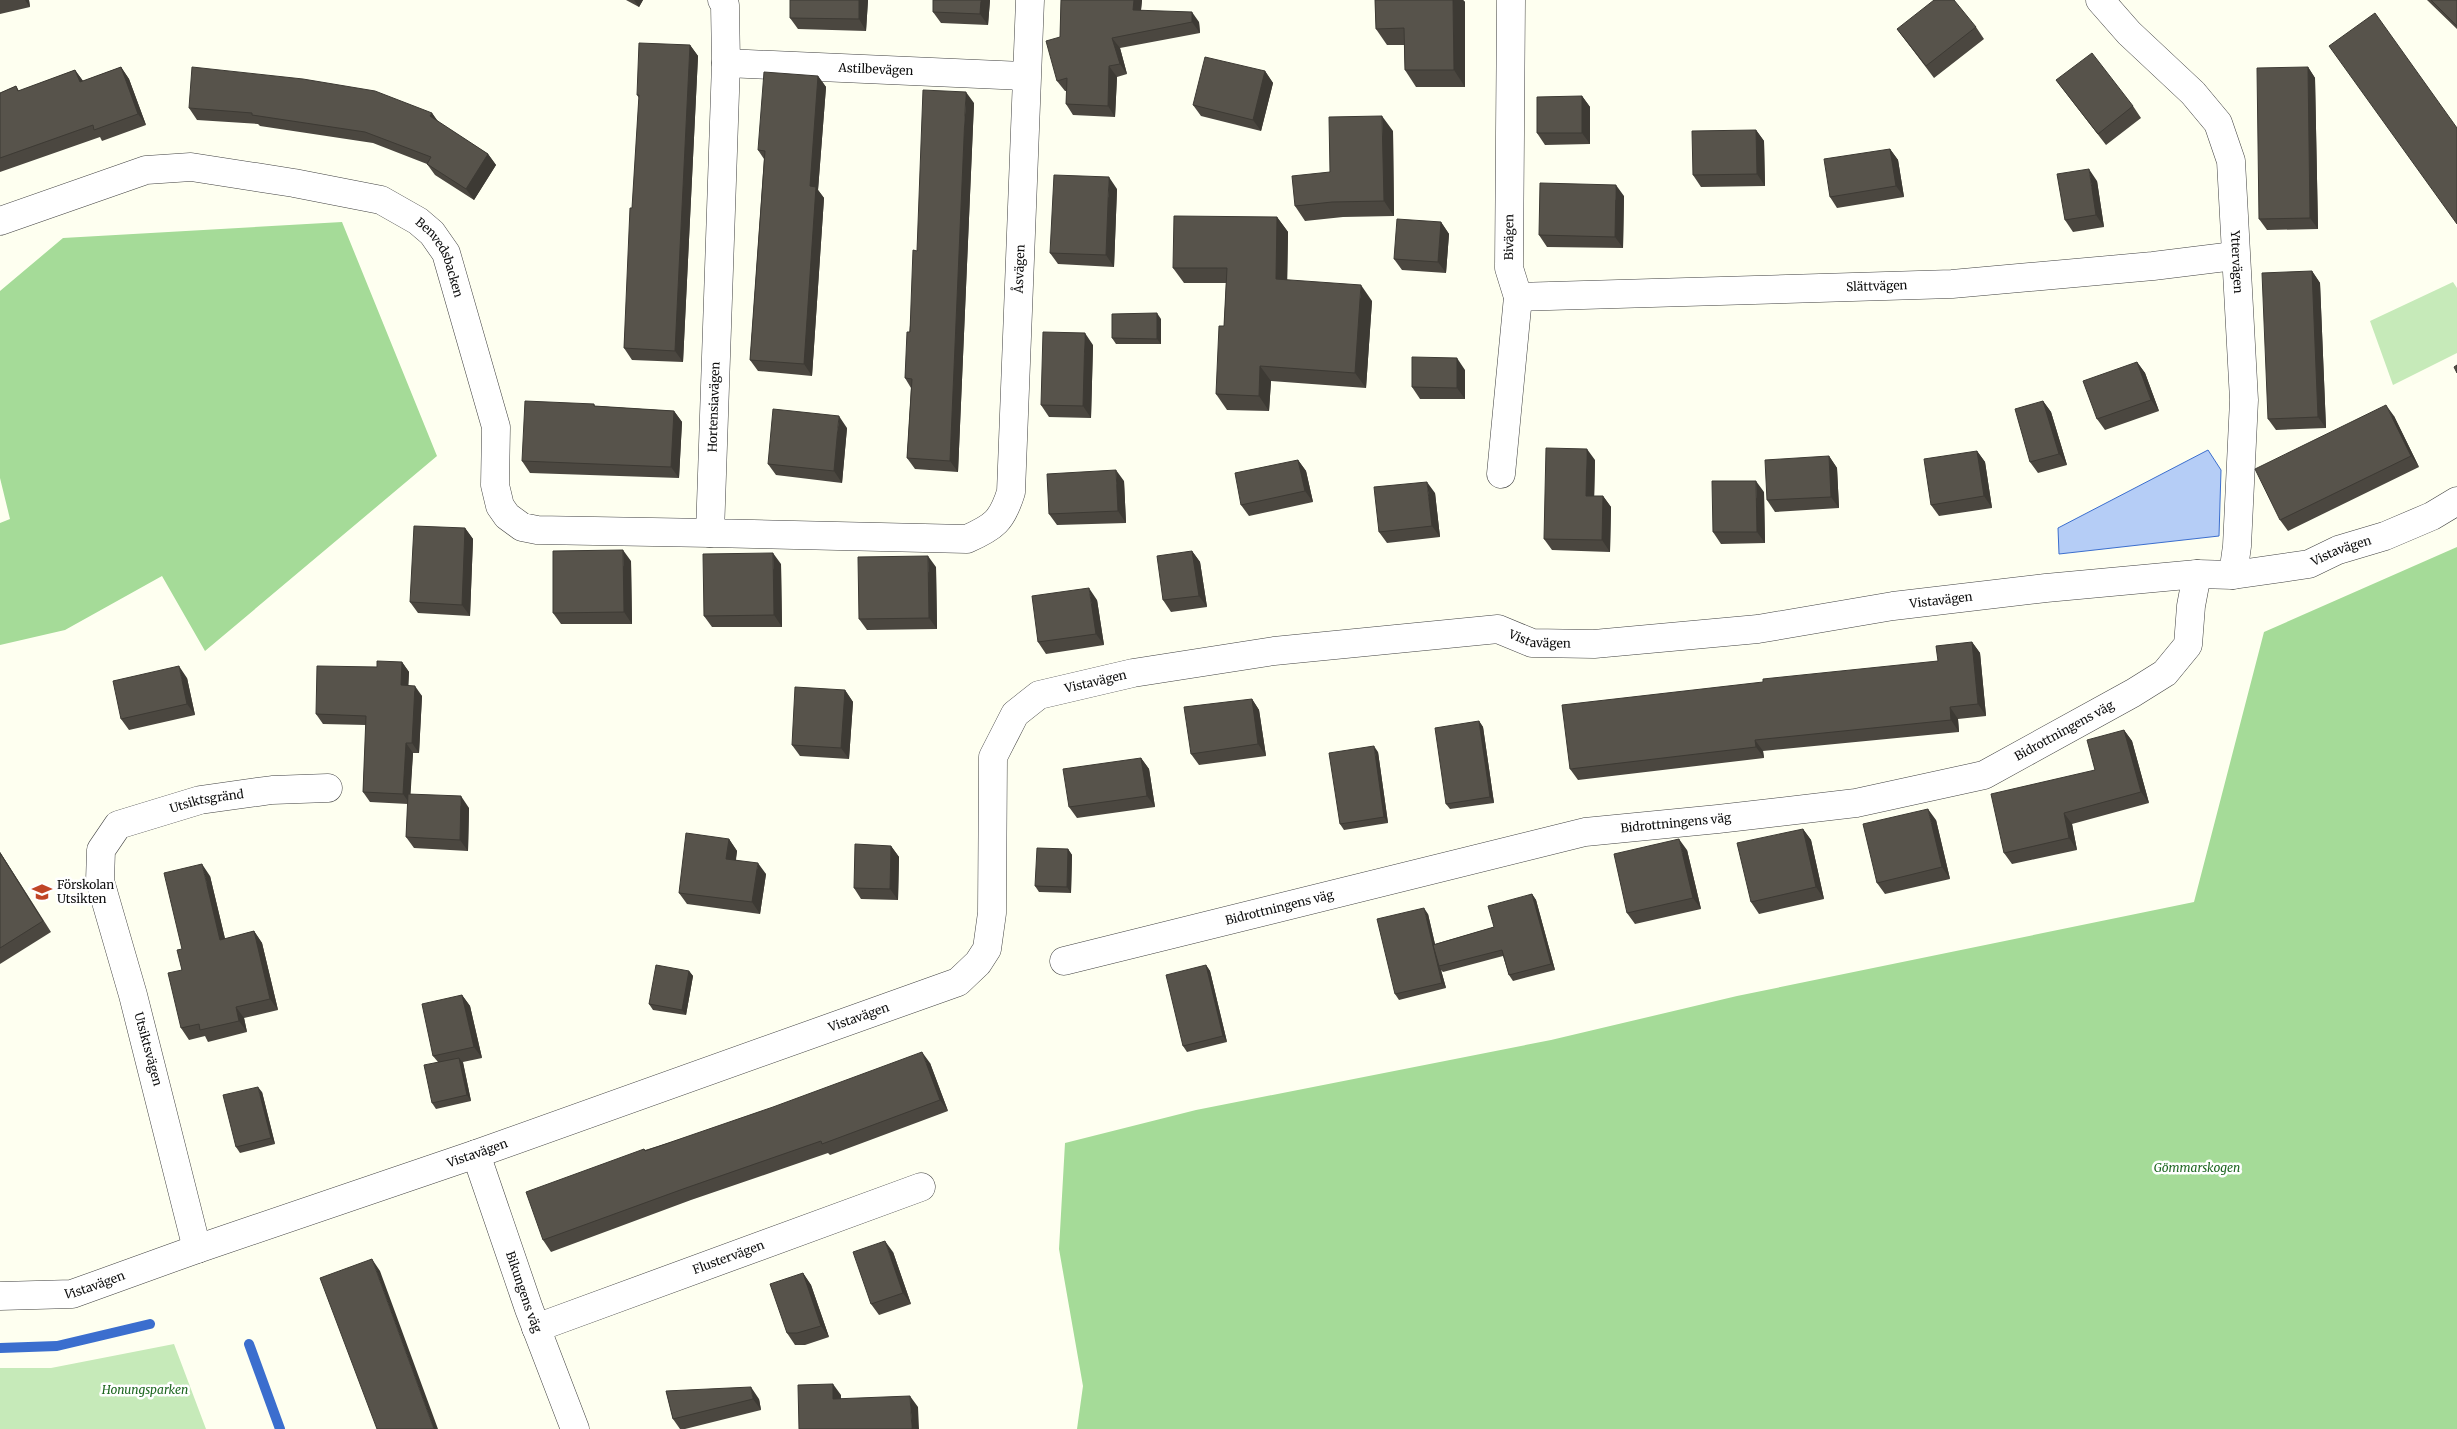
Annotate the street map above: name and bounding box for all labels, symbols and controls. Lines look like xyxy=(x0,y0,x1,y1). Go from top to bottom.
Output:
street label: Astilbevägen xyxy=(837,60,914,78)
street label: Benvedsbacken xyxy=(413,214,466,299)
street label: Bivägen xyxy=(1501,214,1516,260)
street label: Yttervägen xyxy=(2228,229,2246,294)
street label: Åsvägen xyxy=(1010,244,1028,295)
street label: Slättvägen xyxy=(1846,277,1908,294)
street label: Hortensiavägen xyxy=(704,361,723,453)
street label: Vistavägen xyxy=(2308,533,2373,569)
street label: Vistavägen xyxy=(1908,589,1973,611)
street label: Vistavägen xyxy=(1506,626,1571,651)
street label: Vistavägen xyxy=(1062,667,1128,696)
street label: Bidrottningens väg xyxy=(2012,697,2117,764)
street label: Utsiktsgränd xyxy=(168,786,245,816)
street label: Bidrottningens väg xyxy=(1620,809,1733,835)
place label: Förskolan Utsikten xyxy=(57,877,114,906)
school or university icon: Förskolan Utsikten xyxy=(31,881,53,903)
street label: Bidrottningens väg xyxy=(1224,886,1336,928)
street label: Vistavägen xyxy=(825,999,891,1035)
street label: Utsiktsvägen xyxy=(131,1010,166,1087)
street label: Vistavägen xyxy=(444,1135,510,1171)
park label: Gömmarskogen xyxy=(2154,1160,2240,1175)
street label: Flustervägen xyxy=(690,1237,766,1277)
street label: Bikungens väg xyxy=(503,1249,546,1335)
street label: Vistavägen xyxy=(63,1268,127,1301)
park label: Honungsparken xyxy=(101,1382,188,1397)

